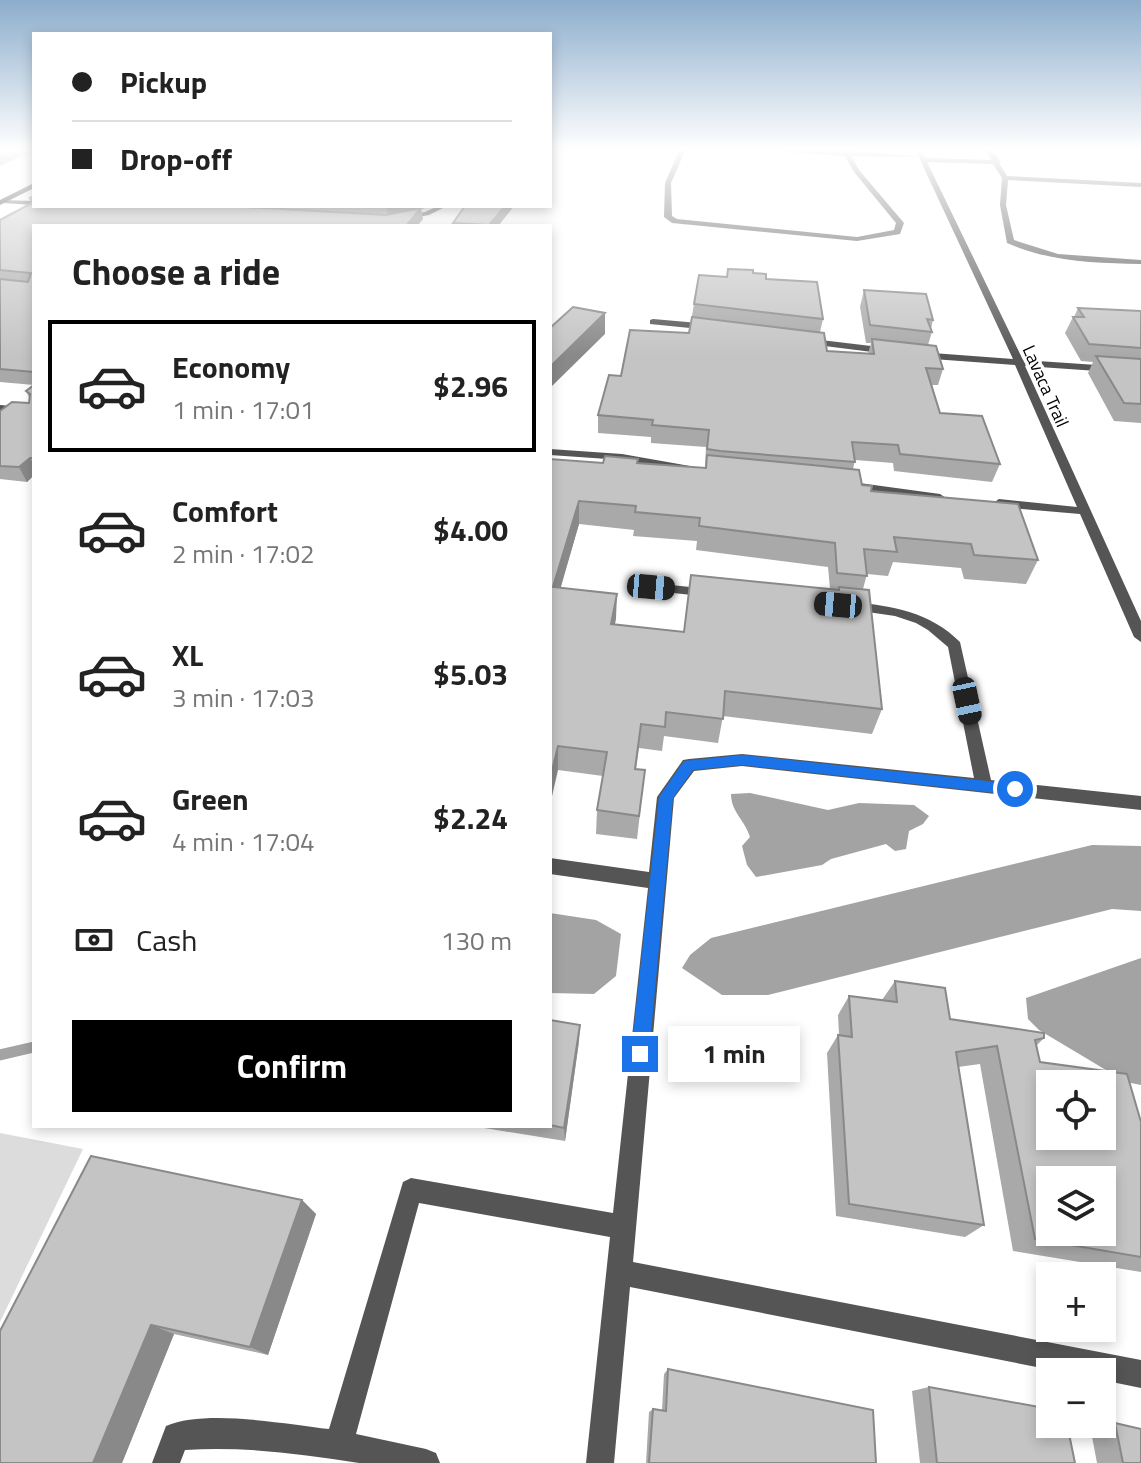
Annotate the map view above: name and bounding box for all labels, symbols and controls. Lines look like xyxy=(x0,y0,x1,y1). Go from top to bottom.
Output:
text: Pickup xyxy=(120,59,207,105)
text: Drop-off xyxy=(120,136,232,182)
text: Choose a ride xyxy=(72,244,280,299)
street label: Lavaca Trail xyxy=(1016,341,1076,431)
text: Economy xyxy=(172,344,290,390)
icon: car xyxy=(76,350,148,422)
text: $2.96 xyxy=(433,363,508,409)
text: 1 min · 17:01 xyxy=(172,390,315,429)
text: Comfort xyxy=(172,488,278,534)
icon: car xyxy=(76,494,148,566)
text: $4.00 xyxy=(433,507,508,553)
text: 2 min · 17:02 xyxy=(172,534,315,573)
car xyxy=(626,573,676,601)
car xyxy=(813,591,863,619)
text: XL xyxy=(172,632,203,678)
icon: car xyxy=(76,638,148,710)
text: $5.03 xyxy=(433,651,508,697)
car xyxy=(950,675,984,727)
text: 3 min · 17:03 xyxy=(172,678,315,717)
route start xyxy=(997,771,1033,807)
text: Green xyxy=(172,776,249,822)
icon: car xyxy=(76,782,148,854)
text: $2.24 xyxy=(433,795,508,841)
text: 4 min · 17:04 xyxy=(172,822,315,861)
text: Cash xyxy=(136,917,197,963)
icon: cash xyxy=(72,918,116,962)
text: 130 m xyxy=(441,921,512,960)
button: Confirm xyxy=(72,1020,512,1112)
callout: 1 min xyxy=(668,1026,800,1082)
text: 1 min xyxy=(702,1034,766,1073)
route end xyxy=(622,1036,658,1072)
map controls xyxy=(1036,1070,1116,1438)
button: locate xyxy=(1036,1070,1116,1150)
button: layers xyxy=(1036,1166,1116,1246)
button: + xyxy=(1036,1262,1116,1342)
button: − xyxy=(1036,1358,1116,1438)

